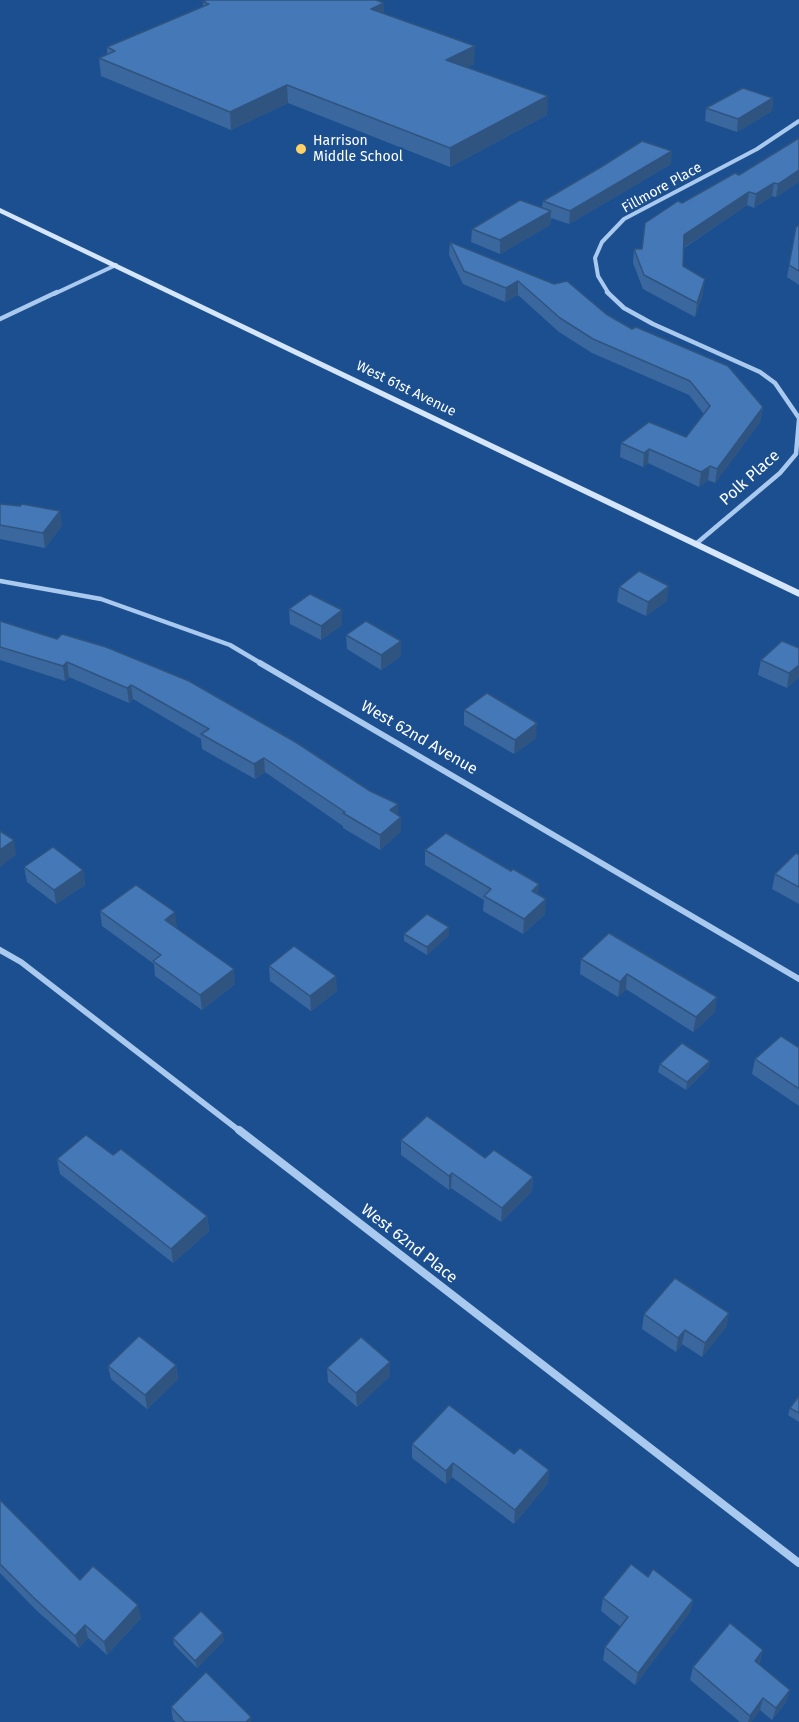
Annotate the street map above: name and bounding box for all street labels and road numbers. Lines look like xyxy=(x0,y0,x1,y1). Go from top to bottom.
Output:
street label: Fillmore Place xyxy=(619,159,705,217)
street label: West 61st Avenue xyxy=(353,358,459,420)
street label: Polk Place xyxy=(716,446,784,510)
street label: West 62nd Avenue xyxy=(357,697,481,779)
street label: West 62nd Place xyxy=(357,1200,461,1288)

